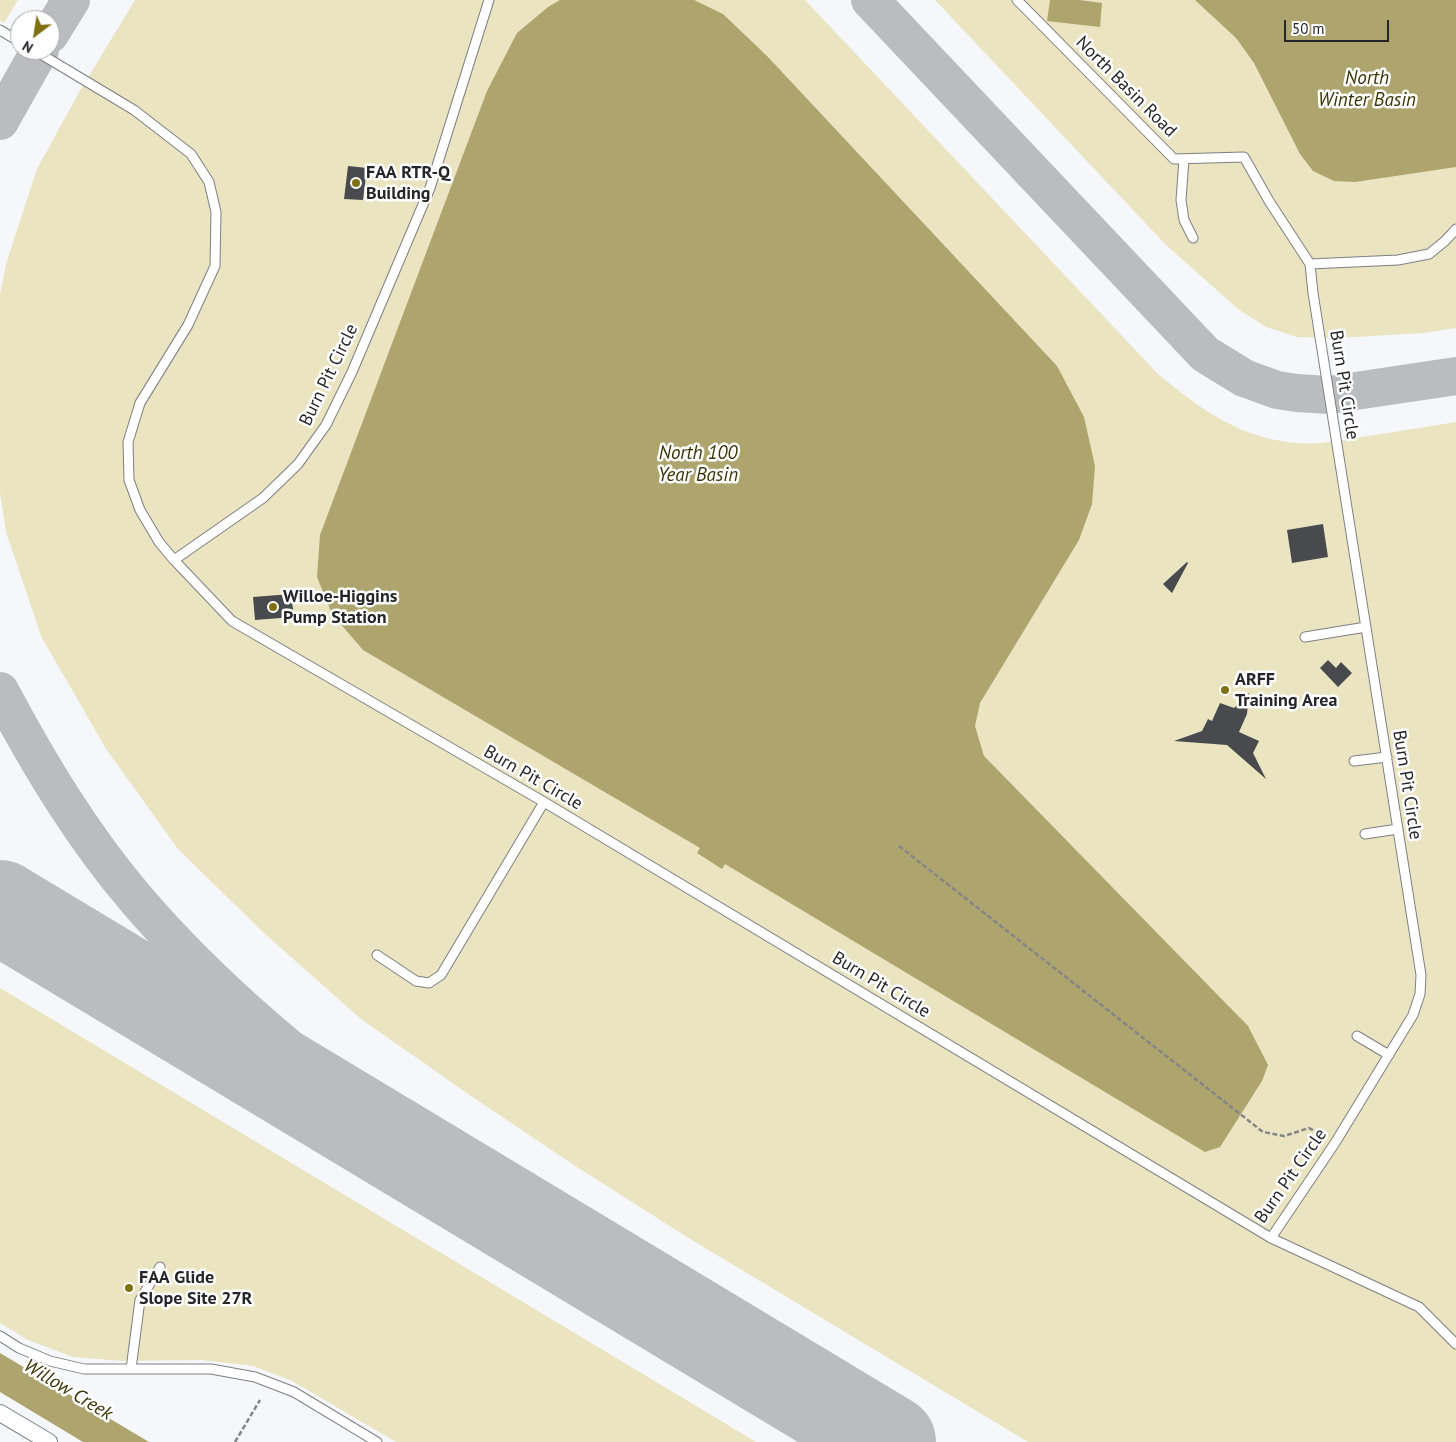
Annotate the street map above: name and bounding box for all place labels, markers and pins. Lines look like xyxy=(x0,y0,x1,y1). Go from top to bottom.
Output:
place label: FAA RTR-Q Building xyxy=(366,162,450,204)
marker: FAA RTR-Q Building xyxy=(350,177,362,189)
place label: Willoe-Higgins Pump Station xyxy=(283,586,397,628)
marker: Willoe-Higgins Pump Station xyxy=(267,601,279,613)
place label: ARFF Training Area xyxy=(1235,669,1337,712)
marker: ARFF Training Area xyxy=(1219,684,1231,696)
place label: FAA Glide Slope Site 27R xyxy=(139,1267,252,1310)
marker: FAA Glide Slope Site 27R xyxy=(123,1282,135,1294)

